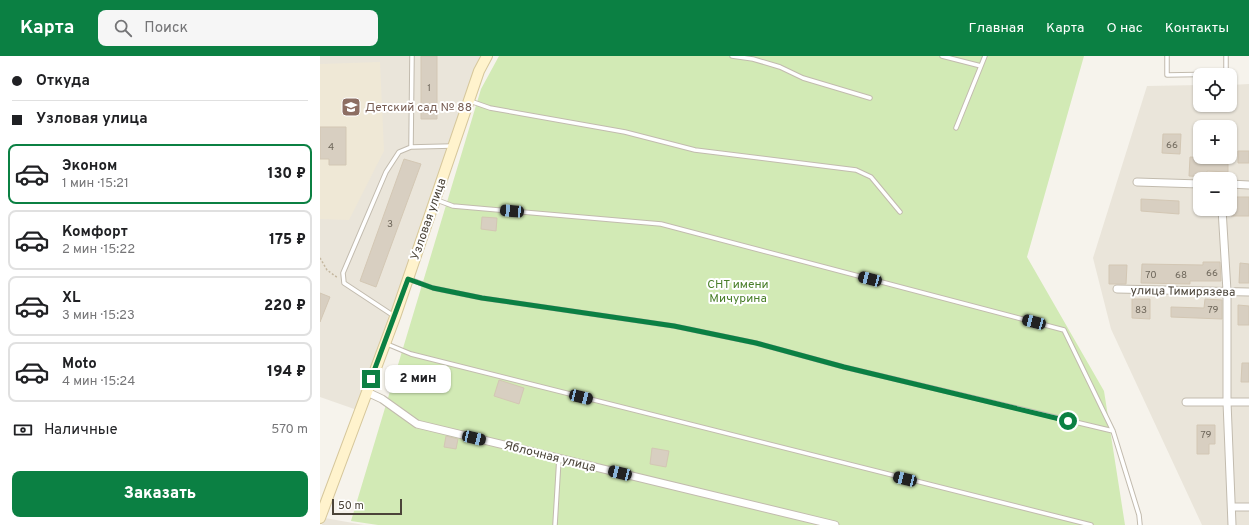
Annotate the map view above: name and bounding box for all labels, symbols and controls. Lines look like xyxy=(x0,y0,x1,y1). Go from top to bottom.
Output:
search box xyxy=(98,10,378,46)
text: Карта xyxy=(20,16,74,40)
icon: search xyxy=(112,17,134,39)
text: Поиск xyxy=(144,19,188,38)
text: Главная xyxy=(969,20,1024,37)
text: Карта xyxy=(1046,20,1084,37)
text: О нас xyxy=(1106,20,1143,37)
text: Контакты xyxy=(1165,20,1229,37)
map controls xyxy=(1193,68,1237,216)
button: locate xyxy=(1193,68,1237,112)
text: Откуда xyxy=(36,72,90,91)
house number: 1 xyxy=(427,82,431,95)
school or university icon: Детский сад № 88 xyxy=(340,96,362,118)
place label: Детский сад № 88 xyxy=(365,100,472,116)
text: Узловая улица xyxy=(36,110,148,129)
button: + xyxy=(1193,120,1237,164)
house number: 66 xyxy=(1166,139,1178,152)
house number: 4 xyxy=(328,141,334,154)
icon: car xyxy=(14,156,50,192)
text: Эконом xyxy=(62,157,117,176)
text: 130 ₽ xyxy=(267,165,306,184)
button: − xyxy=(1193,172,1237,216)
text: 1 мин · 15:21 xyxy=(62,176,129,192)
street label: Узловая улица xyxy=(407,176,450,262)
car xyxy=(500,204,524,218)
house number: 3 xyxy=(387,218,393,231)
icon: car xyxy=(14,222,50,258)
text: Комфорт xyxy=(62,223,128,242)
text: 175 ₽ xyxy=(269,231,306,250)
text: 2 мин · 15:22 xyxy=(62,242,135,258)
house number: 66 xyxy=(1206,267,1218,280)
house number: 70 xyxy=(1145,269,1157,282)
house number: 68 xyxy=(1175,269,1187,282)
car xyxy=(857,270,883,288)
park label: СНТ имени Мичурина xyxy=(707,277,769,307)
street label: улица Тимирязева xyxy=(1131,283,1235,301)
icon: car xyxy=(14,288,50,324)
text: XL xyxy=(62,289,80,308)
text: 220 ₽ xyxy=(264,297,306,316)
house number: 83 xyxy=(1135,304,1147,317)
house number: 79 xyxy=(1207,304,1219,317)
text: 3 мин · 15:23 xyxy=(62,308,135,324)
car xyxy=(1021,313,1047,331)
icon: car xyxy=(14,354,50,390)
text: Moto xyxy=(62,355,97,374)
text: 194 ₽ xyxy=(267,363,306,382)
callout: 2 мин xyxy=(385,365,451,393)
route end xyxy=(362,370,380,388)
text: 2 мин xyxy=(400,371,436,387)
text: 4 мин · 15:24 xyxy=(62,374,135,390)
car xyxy=(568,388,594,406)
route start xyxy=(1059,412,1077,430)
icon: cash xyxy=(12,419,34,441)
text: Наличные xyxy=(44,421,118,440)
text: 570 m xyxy=(271,422,308,438)
car xyxy=(461,429,487,447)
house number: 79 xyxy=(1200,429,1212,442)
street label: Яблочная улица xyxy=(502,438,597,476)
car xyxy=(607,464,633,482)
car xyxy=(892,470,918,488)
button: Заказать xyxy=(12,471,308,517)
scale bar xyxy=(332,497,402,516)
text: 50 m xyxy=(338,499,364,513)

